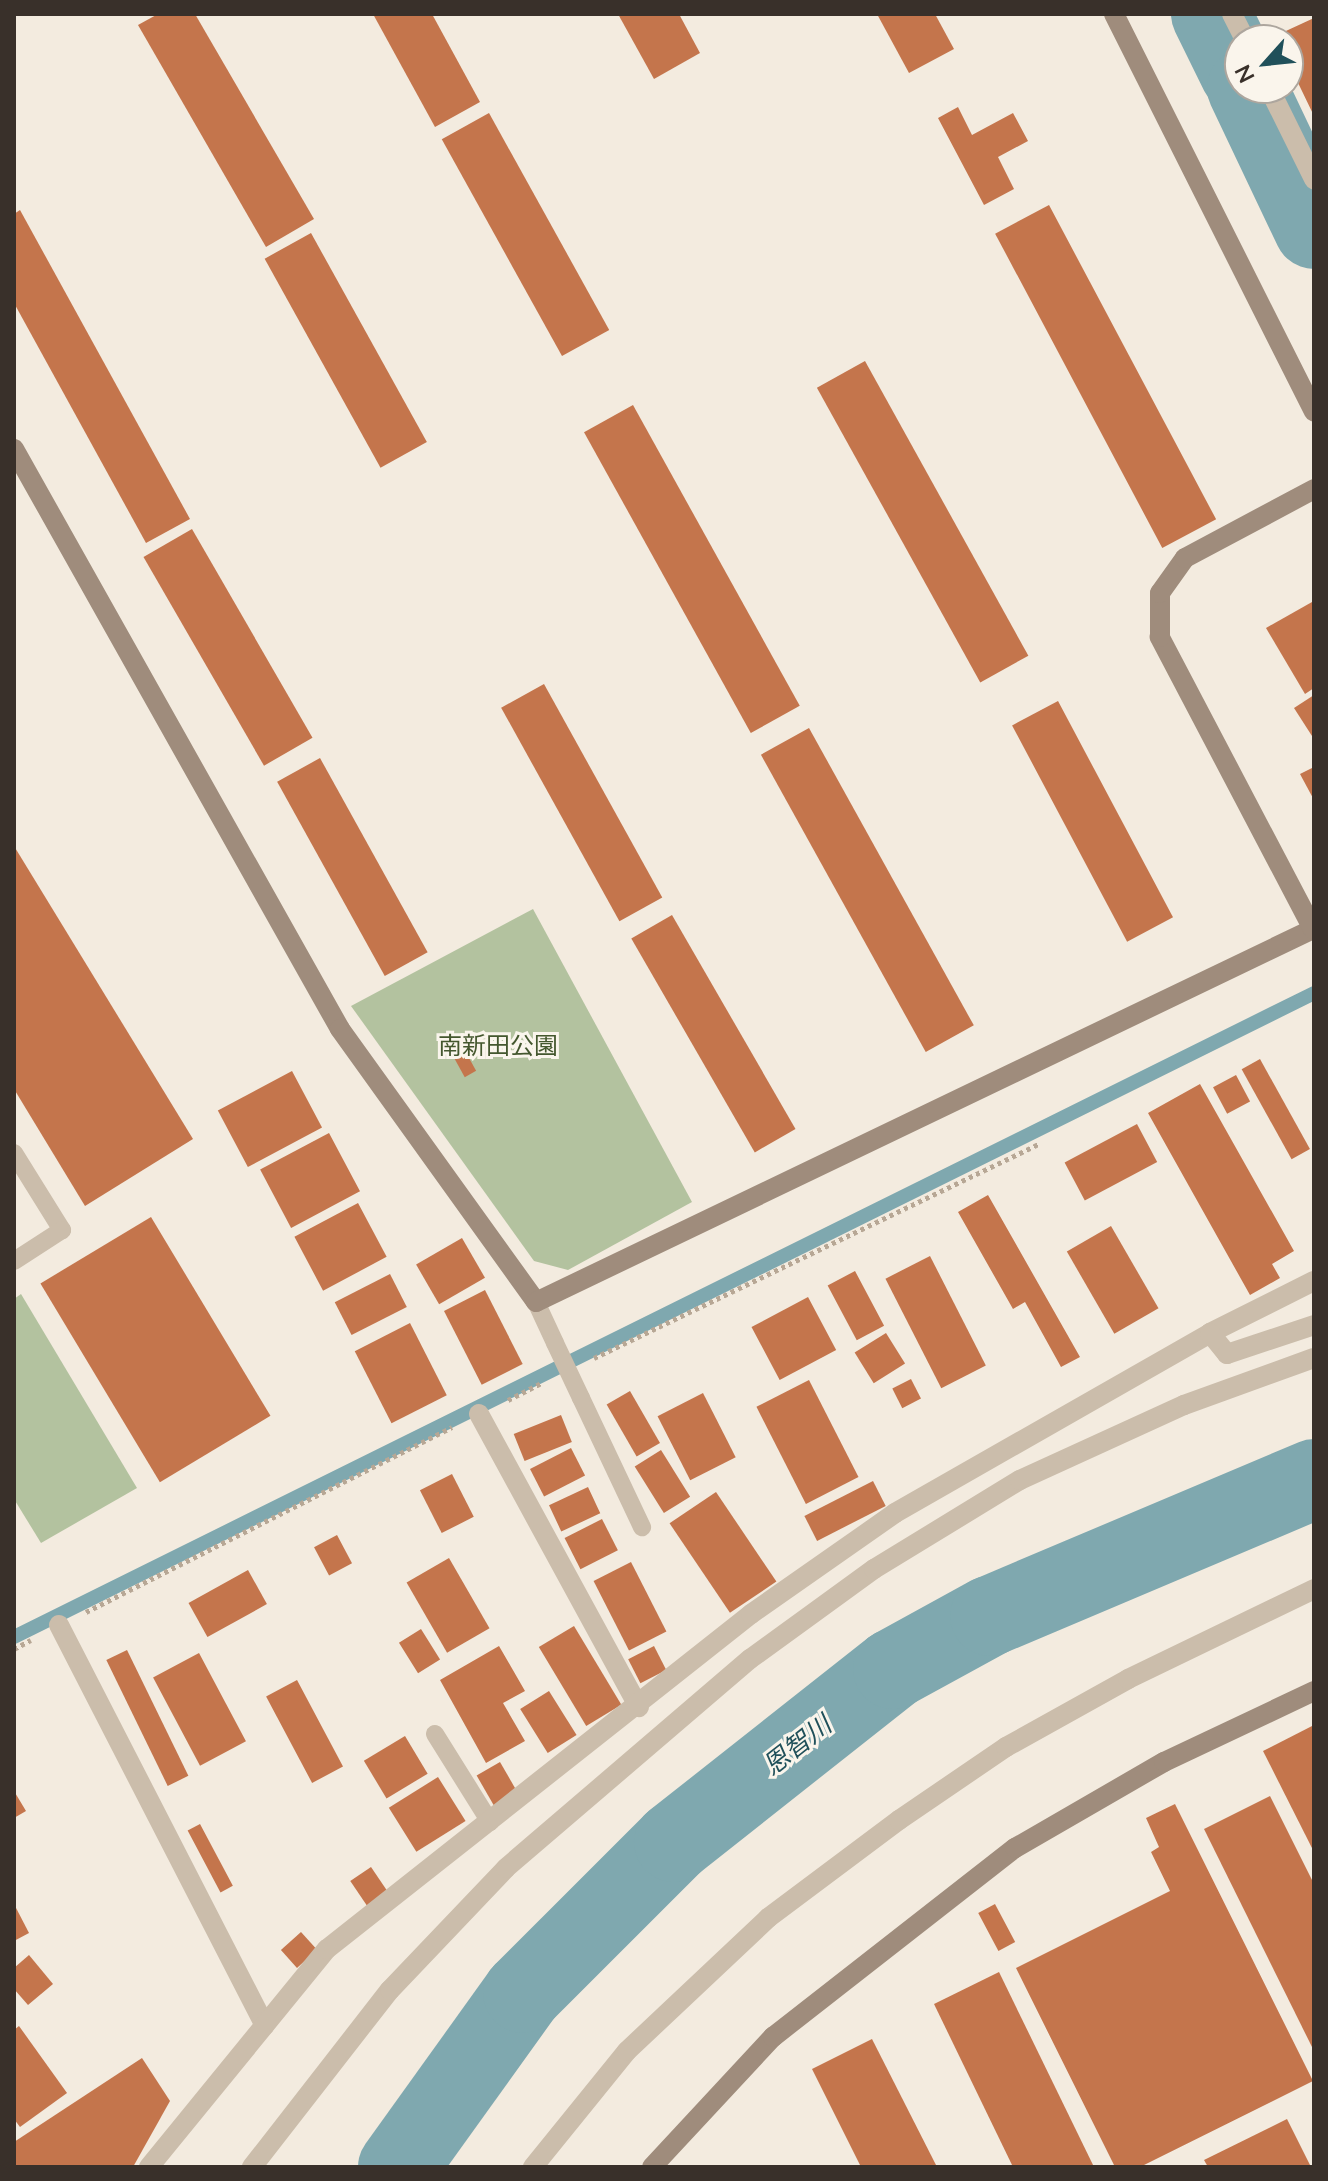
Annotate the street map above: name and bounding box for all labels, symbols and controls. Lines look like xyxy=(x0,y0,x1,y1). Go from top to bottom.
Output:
north arrow xyxy=(1224,24,1304,104)
text: N xyxy=(1228,60,1261,88)
park label: 南新田公園 xyxy=(438,1032,558,1060)
water label: 恩智川 xyxy=(757,1709,837,1781)

